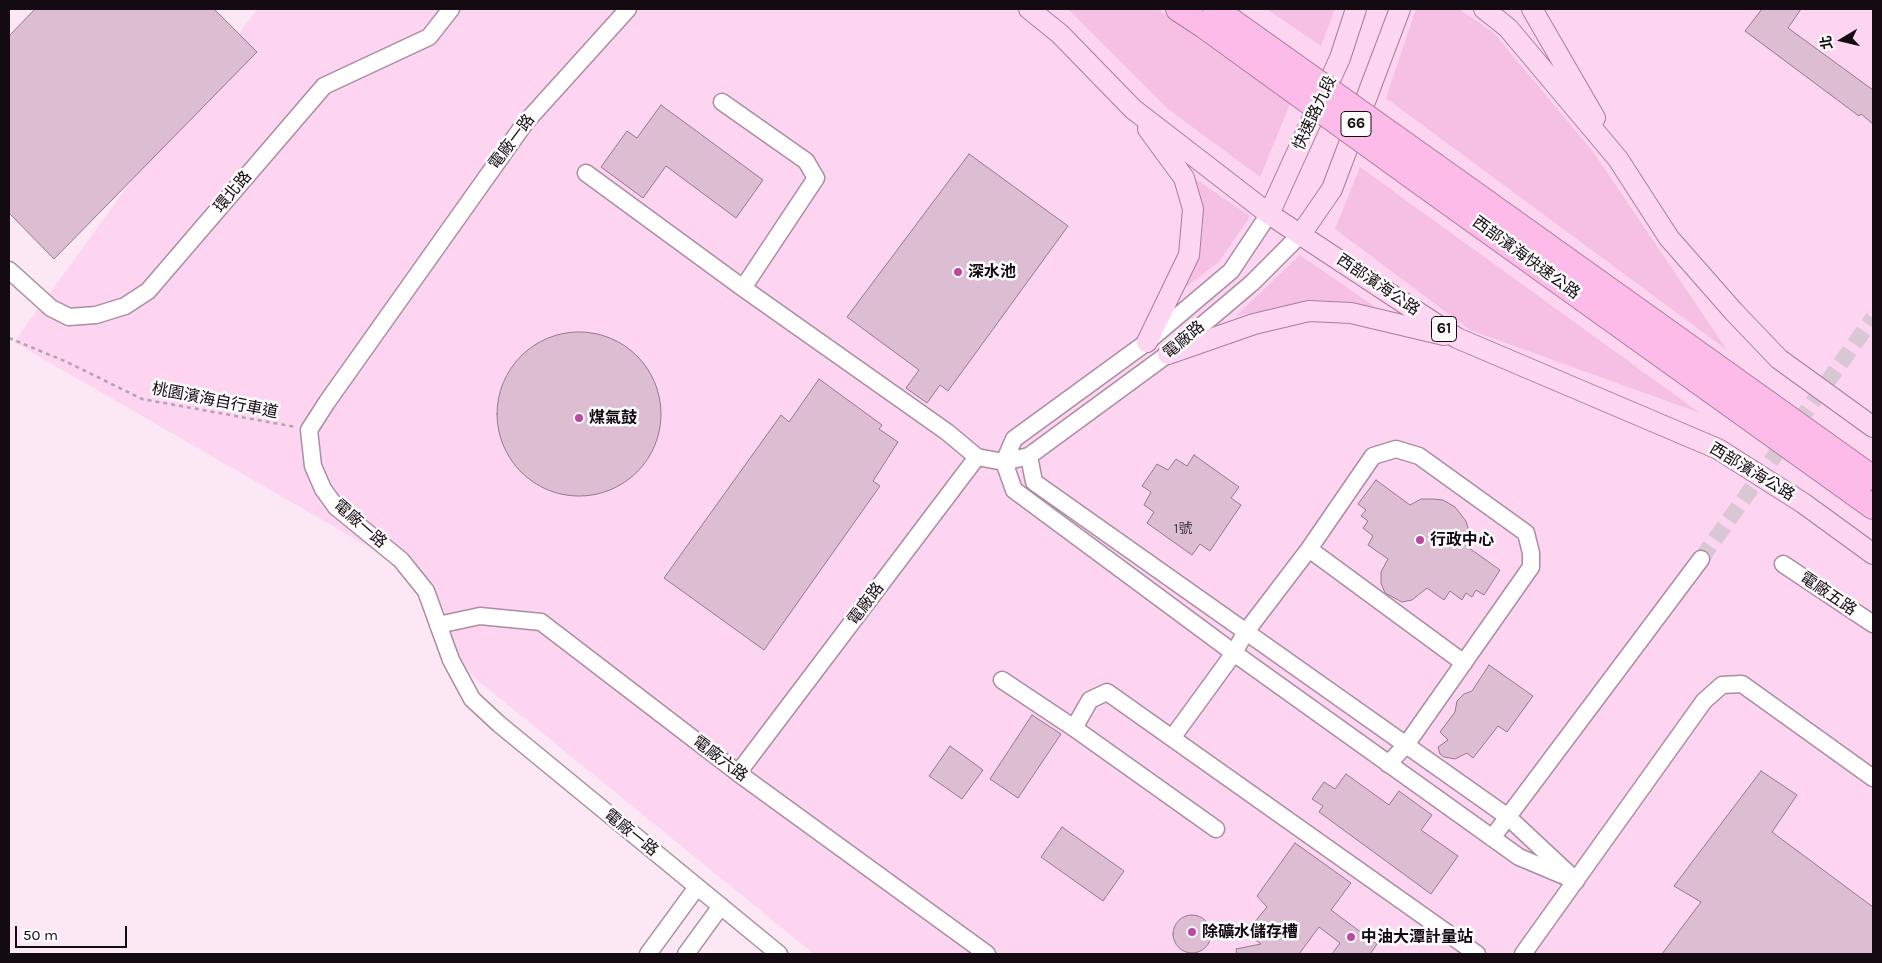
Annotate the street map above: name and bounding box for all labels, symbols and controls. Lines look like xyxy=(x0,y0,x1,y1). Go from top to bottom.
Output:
north arrow xyxy=(1817,15,1867,65)
text: 北 xyxy=(1817,34,1836,51)
street label: 快速路九段 xyxy=(1289,73,1341,153)
street label: 電廠一路 xyxy=(485,111,539,173)
road number: 66 xyxy=(1341,112,1371,136)
street label: 環北路 xyxy=(210,167,256,217)
street label: 西部濱海快速公路 xyxy=(1469,213,1583,303)
street label: 西部濱海公路 xyxy=(1333,250,1423,320)
place label: 深水池 xyxy=(968,262,1016,282)
marker: 深水池 xyxy=(952,266,964,278)
road number: 61 xyxy=(1432,316,1456,342)
street label: 電廠路 xyxy=(1159,317,1209,363)
street label: 桃園濱海自行車道 xyxy=(150,379,280,423)
place label: 煤氣鼓 xyxy=(589,408,637,428)
marker: 煤氣鼓 xyxy=(573,412,585,424)
street label: 西部濱海公路 xyxy=(1706,439,1798,505)
street label: 電廠一路 xyxy=(330,496,390,552)
house number: 1號 xyxy=(1174,521,1192,537)
place label: 行政中心 xyxy=(1430,530,1494,550)
marker: 行政中心 xyxy=(1414,534,1426,546)
street label: 電廠五路 xyxy=(1796,568,1860,620)
street label: 電廠路 xyxy=(844,579,888,629)
street label: 電廠六路 xyxy=(689,732,751,786)
street label: 電廠一路 xyxy=(600,805,662,861)
scale bar xyxy=(18,916,130,948)
place label: 除礦水儲存槽 xyxy=(1202,922,1298,942)
text: 50 m xyxy=(23,926,58,944)
marker: 除礦水儲存槽 xyxy=(1186,926,1198,938)
place label: 中油大潭計量站 xyxy=(1361,927,1473,947)
marker: 中油大潭計量站 xyxy=(1345,931,1357,943)

